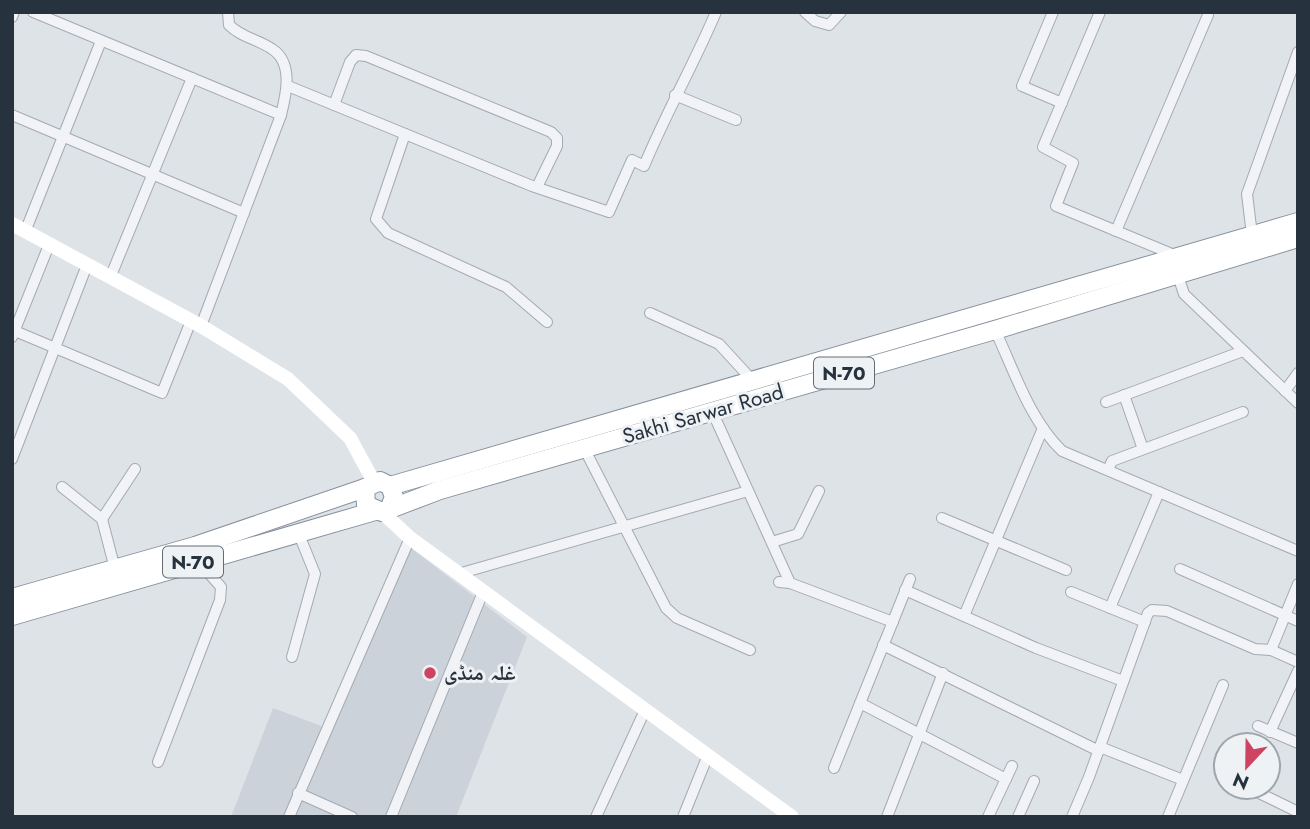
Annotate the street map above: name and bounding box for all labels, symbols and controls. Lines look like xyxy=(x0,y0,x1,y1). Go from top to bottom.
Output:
road number: N-70 xyxy=(814,358,874,388)
street label: Sakhi Sarwar Road xyxy=(619,377,787,451)
road number: N-70 xyxy=(163,547,223,578)
place label: غلہ منڈی xyxy=(444,658,516,688)
marker: غلہ منڈی xyxy=(422,665,438,681)
north arrow xyxy=(1212,731,1282,801)
text: N xyxy=(1229,766,1253,797)

